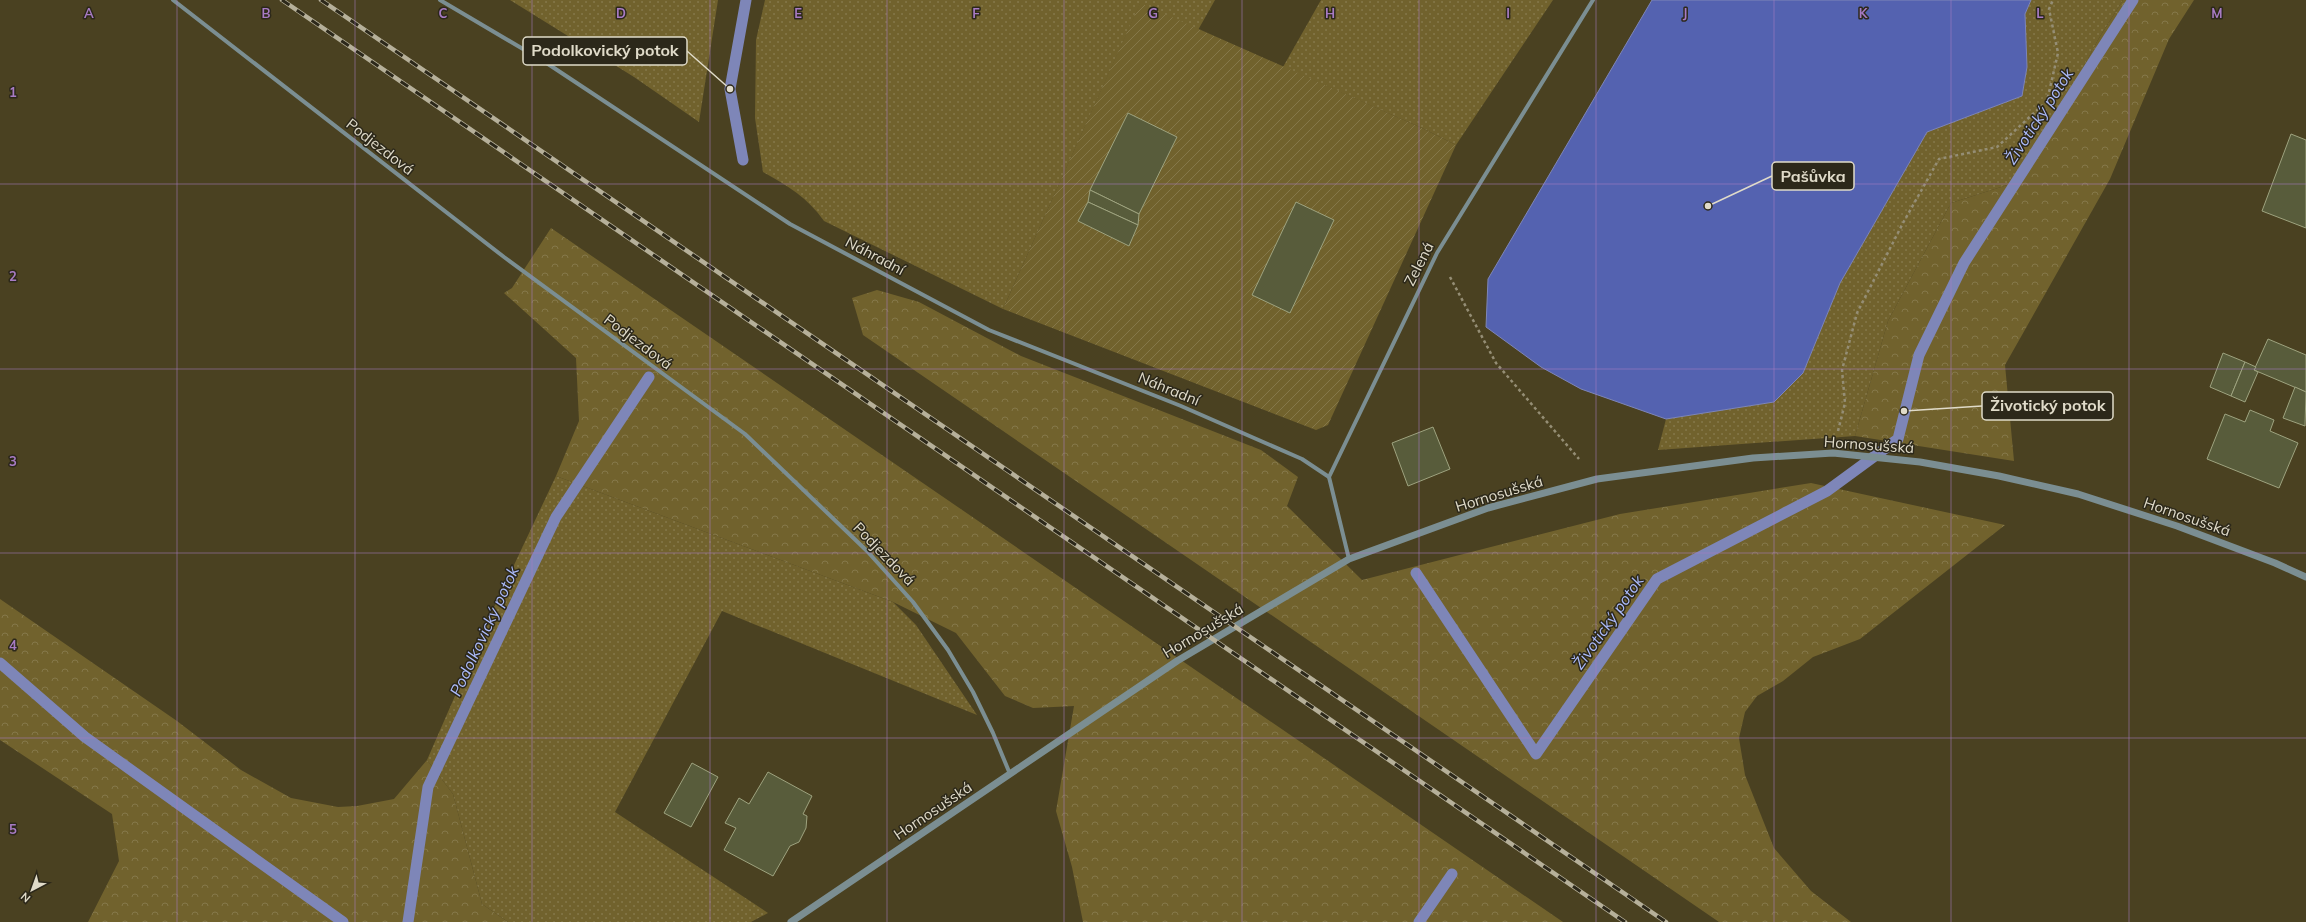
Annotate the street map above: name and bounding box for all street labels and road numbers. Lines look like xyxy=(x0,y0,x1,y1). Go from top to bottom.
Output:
street label: Podjezdová xyxy=(343,114,418,179)
street label: Náhradní xyxy=(842,232,910,280)
street label: Zelená xyxy=(1400,239,1438,289)
street label: Podjezdová xyxy=(600,310,676,373)
street label: Náhradní xyxy=(1136,368,1204,410)
street label: Hornosušská xyxy=(1823,432,1915,457)
street label: Hornosušská xyxy=(1453,471,1545,516)
street label: Hornosušská xyxy=(2141,493,2233,540)
street label: Podjezdová xyxy=(849,518,919,589)
street label: Hornosušská xyxy=(1159,599,1246,662)
street label: Hornosušská xyxy=(890,777,976,844)

